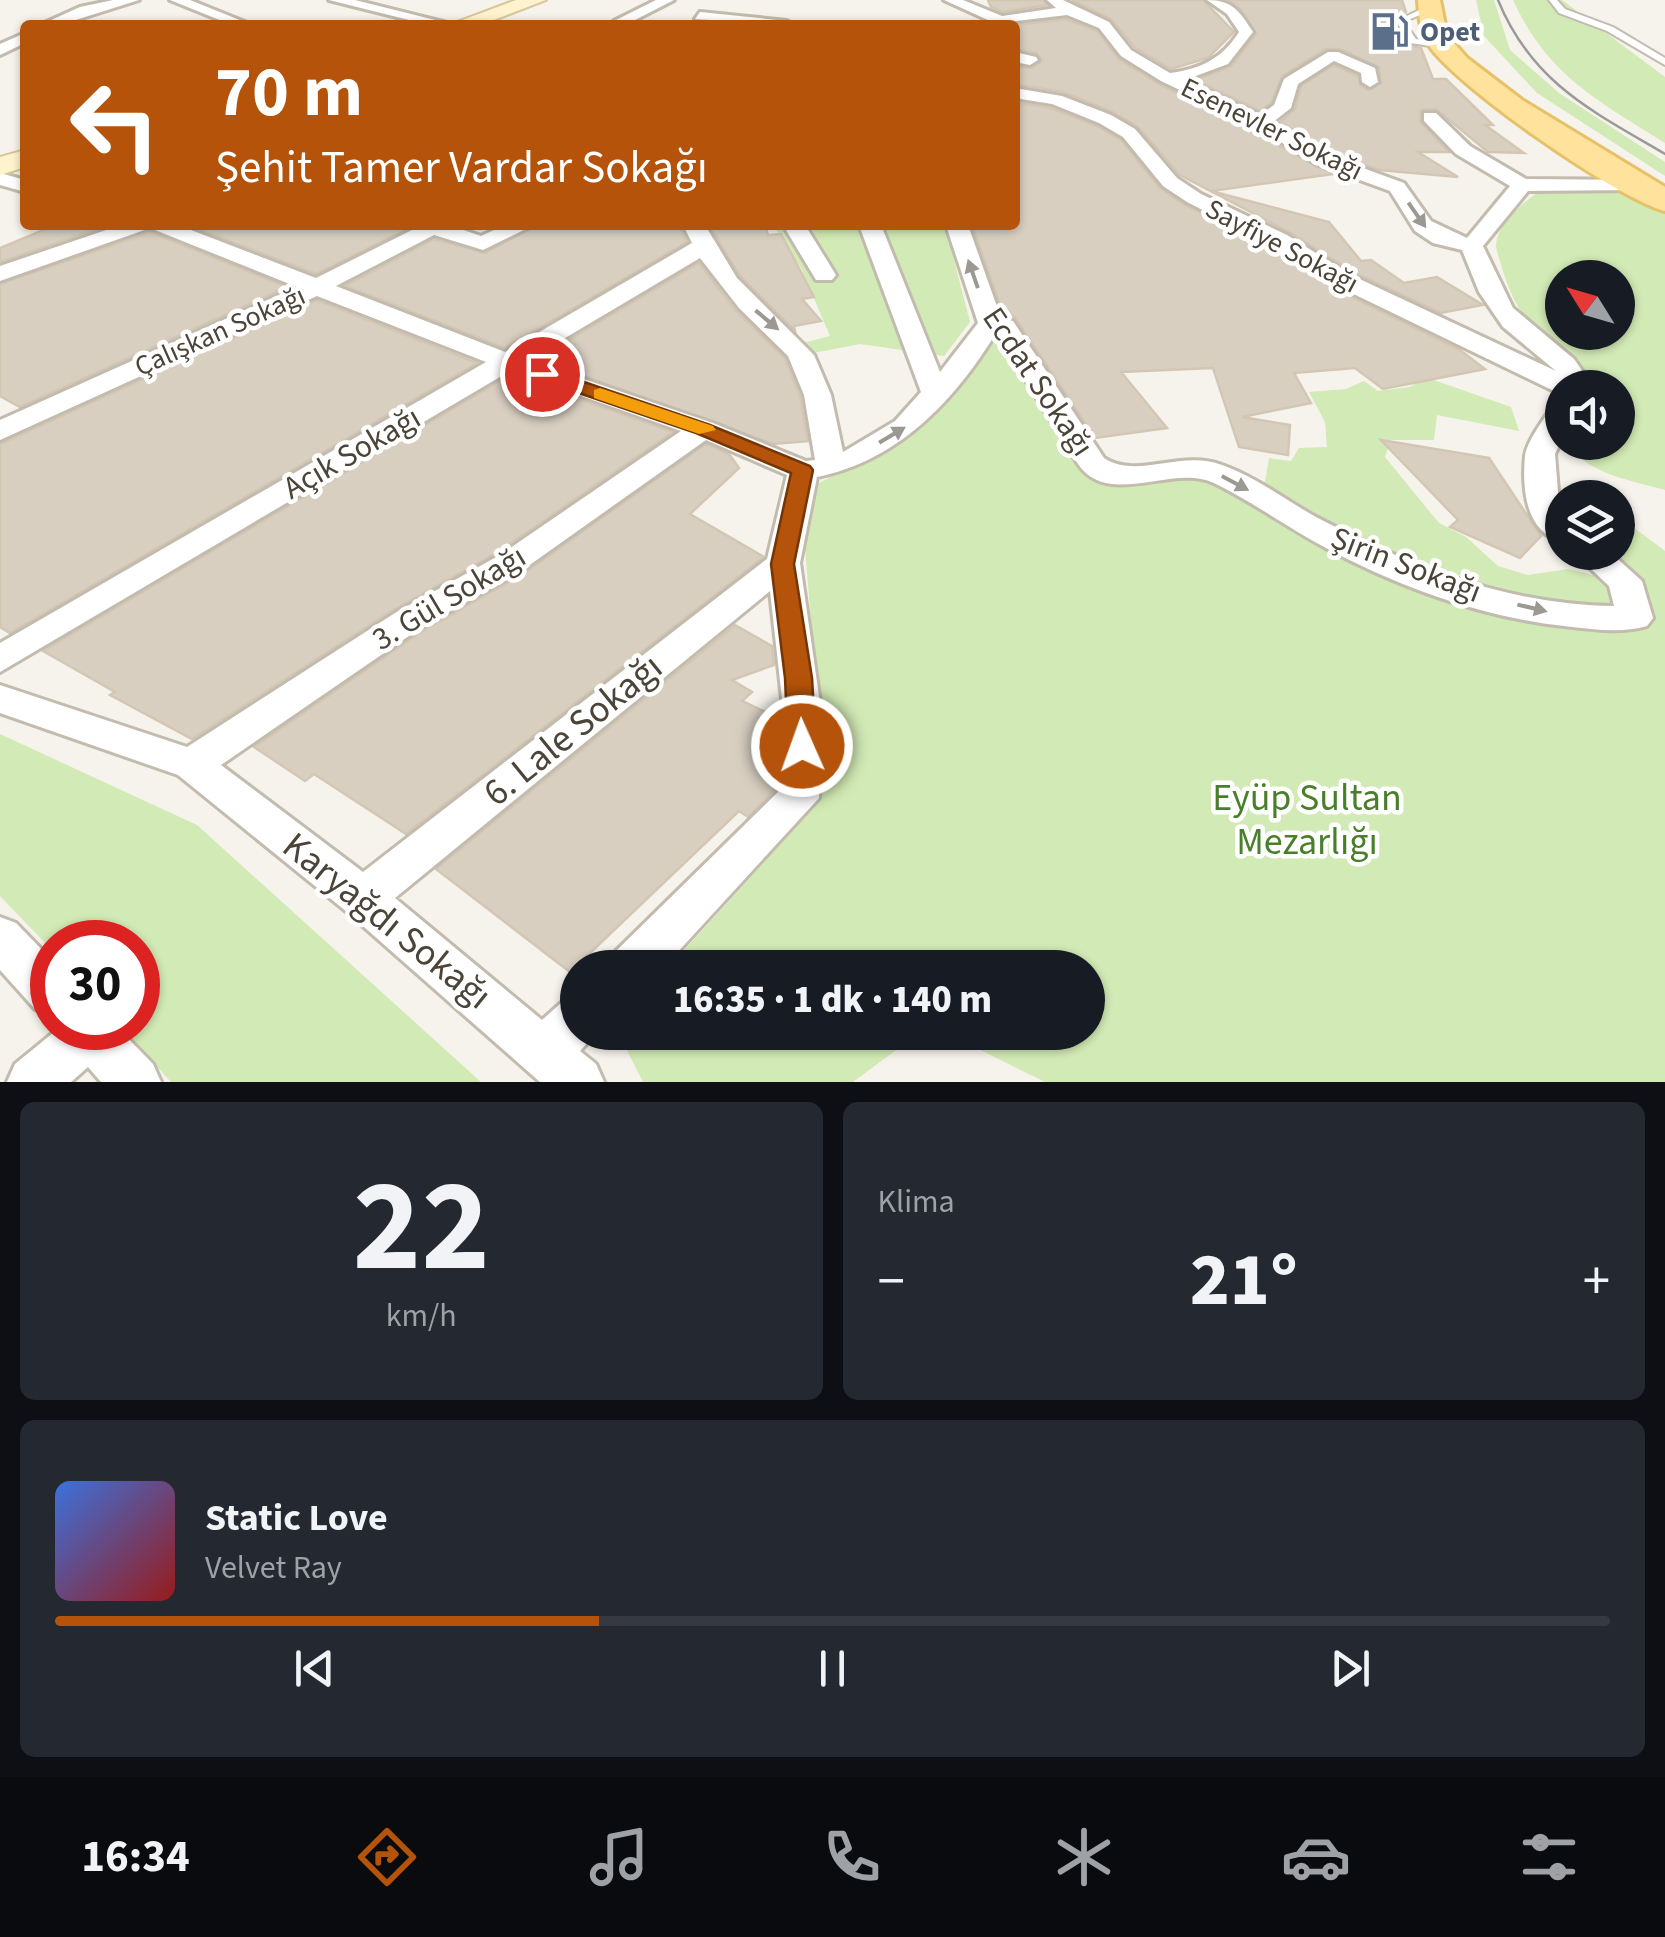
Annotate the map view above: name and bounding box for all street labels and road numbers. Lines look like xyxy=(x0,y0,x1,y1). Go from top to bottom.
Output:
street label: Esenevler Sokağı xyxy=(1174,68,1370,190)
street label: Sayfiye Sokağı xyxy=(1198,189,1366,303)
street label: Çalışkan Sokağı xyxy=(128,275,312,387)
street label: Ecdat Sokağı xyxy=(971,298,1105,466)
street label: Açık Sokağı xyxy=(275,395,429,511)
street label: Şirin Sokağı xyxy=(1324,515,1488,615)
street label: 3. Gül Sokağı xyxy=(363,534,535,662)
street label: 6. Lale Sokağı xyxy=(472,641,674,819)
street label: Karyağdı Sokağı xyxy=(271,820,503,1022)

